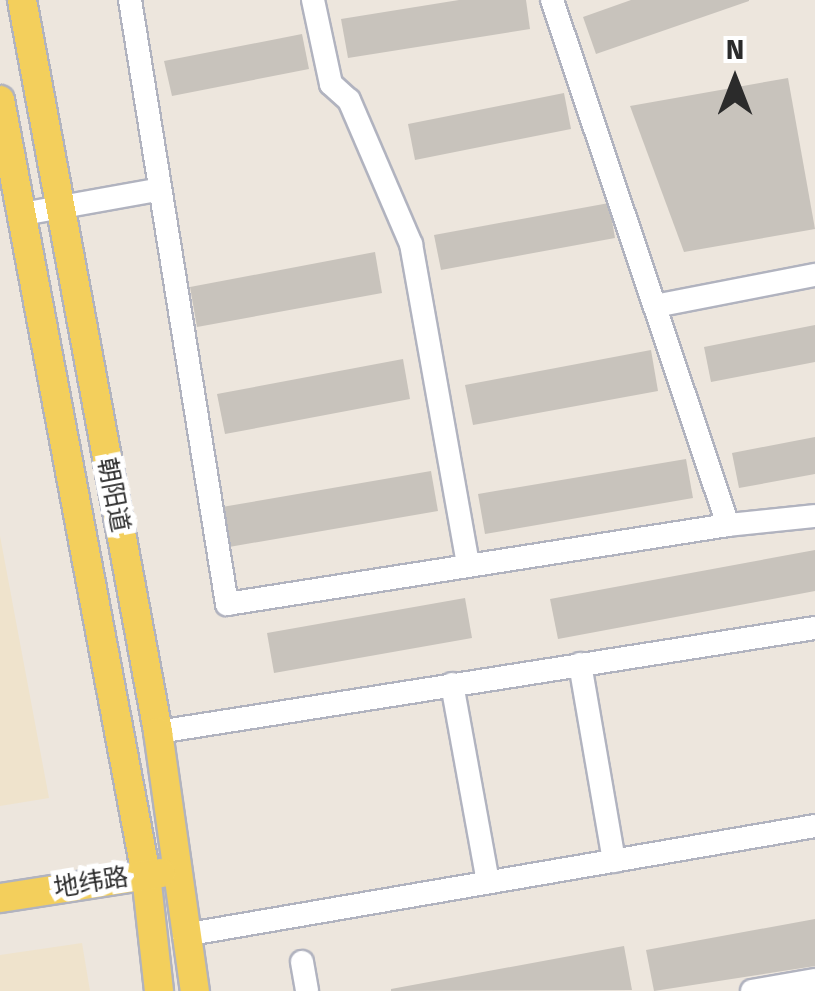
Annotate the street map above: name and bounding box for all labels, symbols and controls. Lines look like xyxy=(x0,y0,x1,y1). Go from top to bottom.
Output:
north arrow xyxy=(685,30,785,130)
text: N xyxy=(726,33,744,66)
street label: 朝阳道 xyxy=(91,455,135,535)
street label: 地纬路 xyxy=(52,862,130,904)

